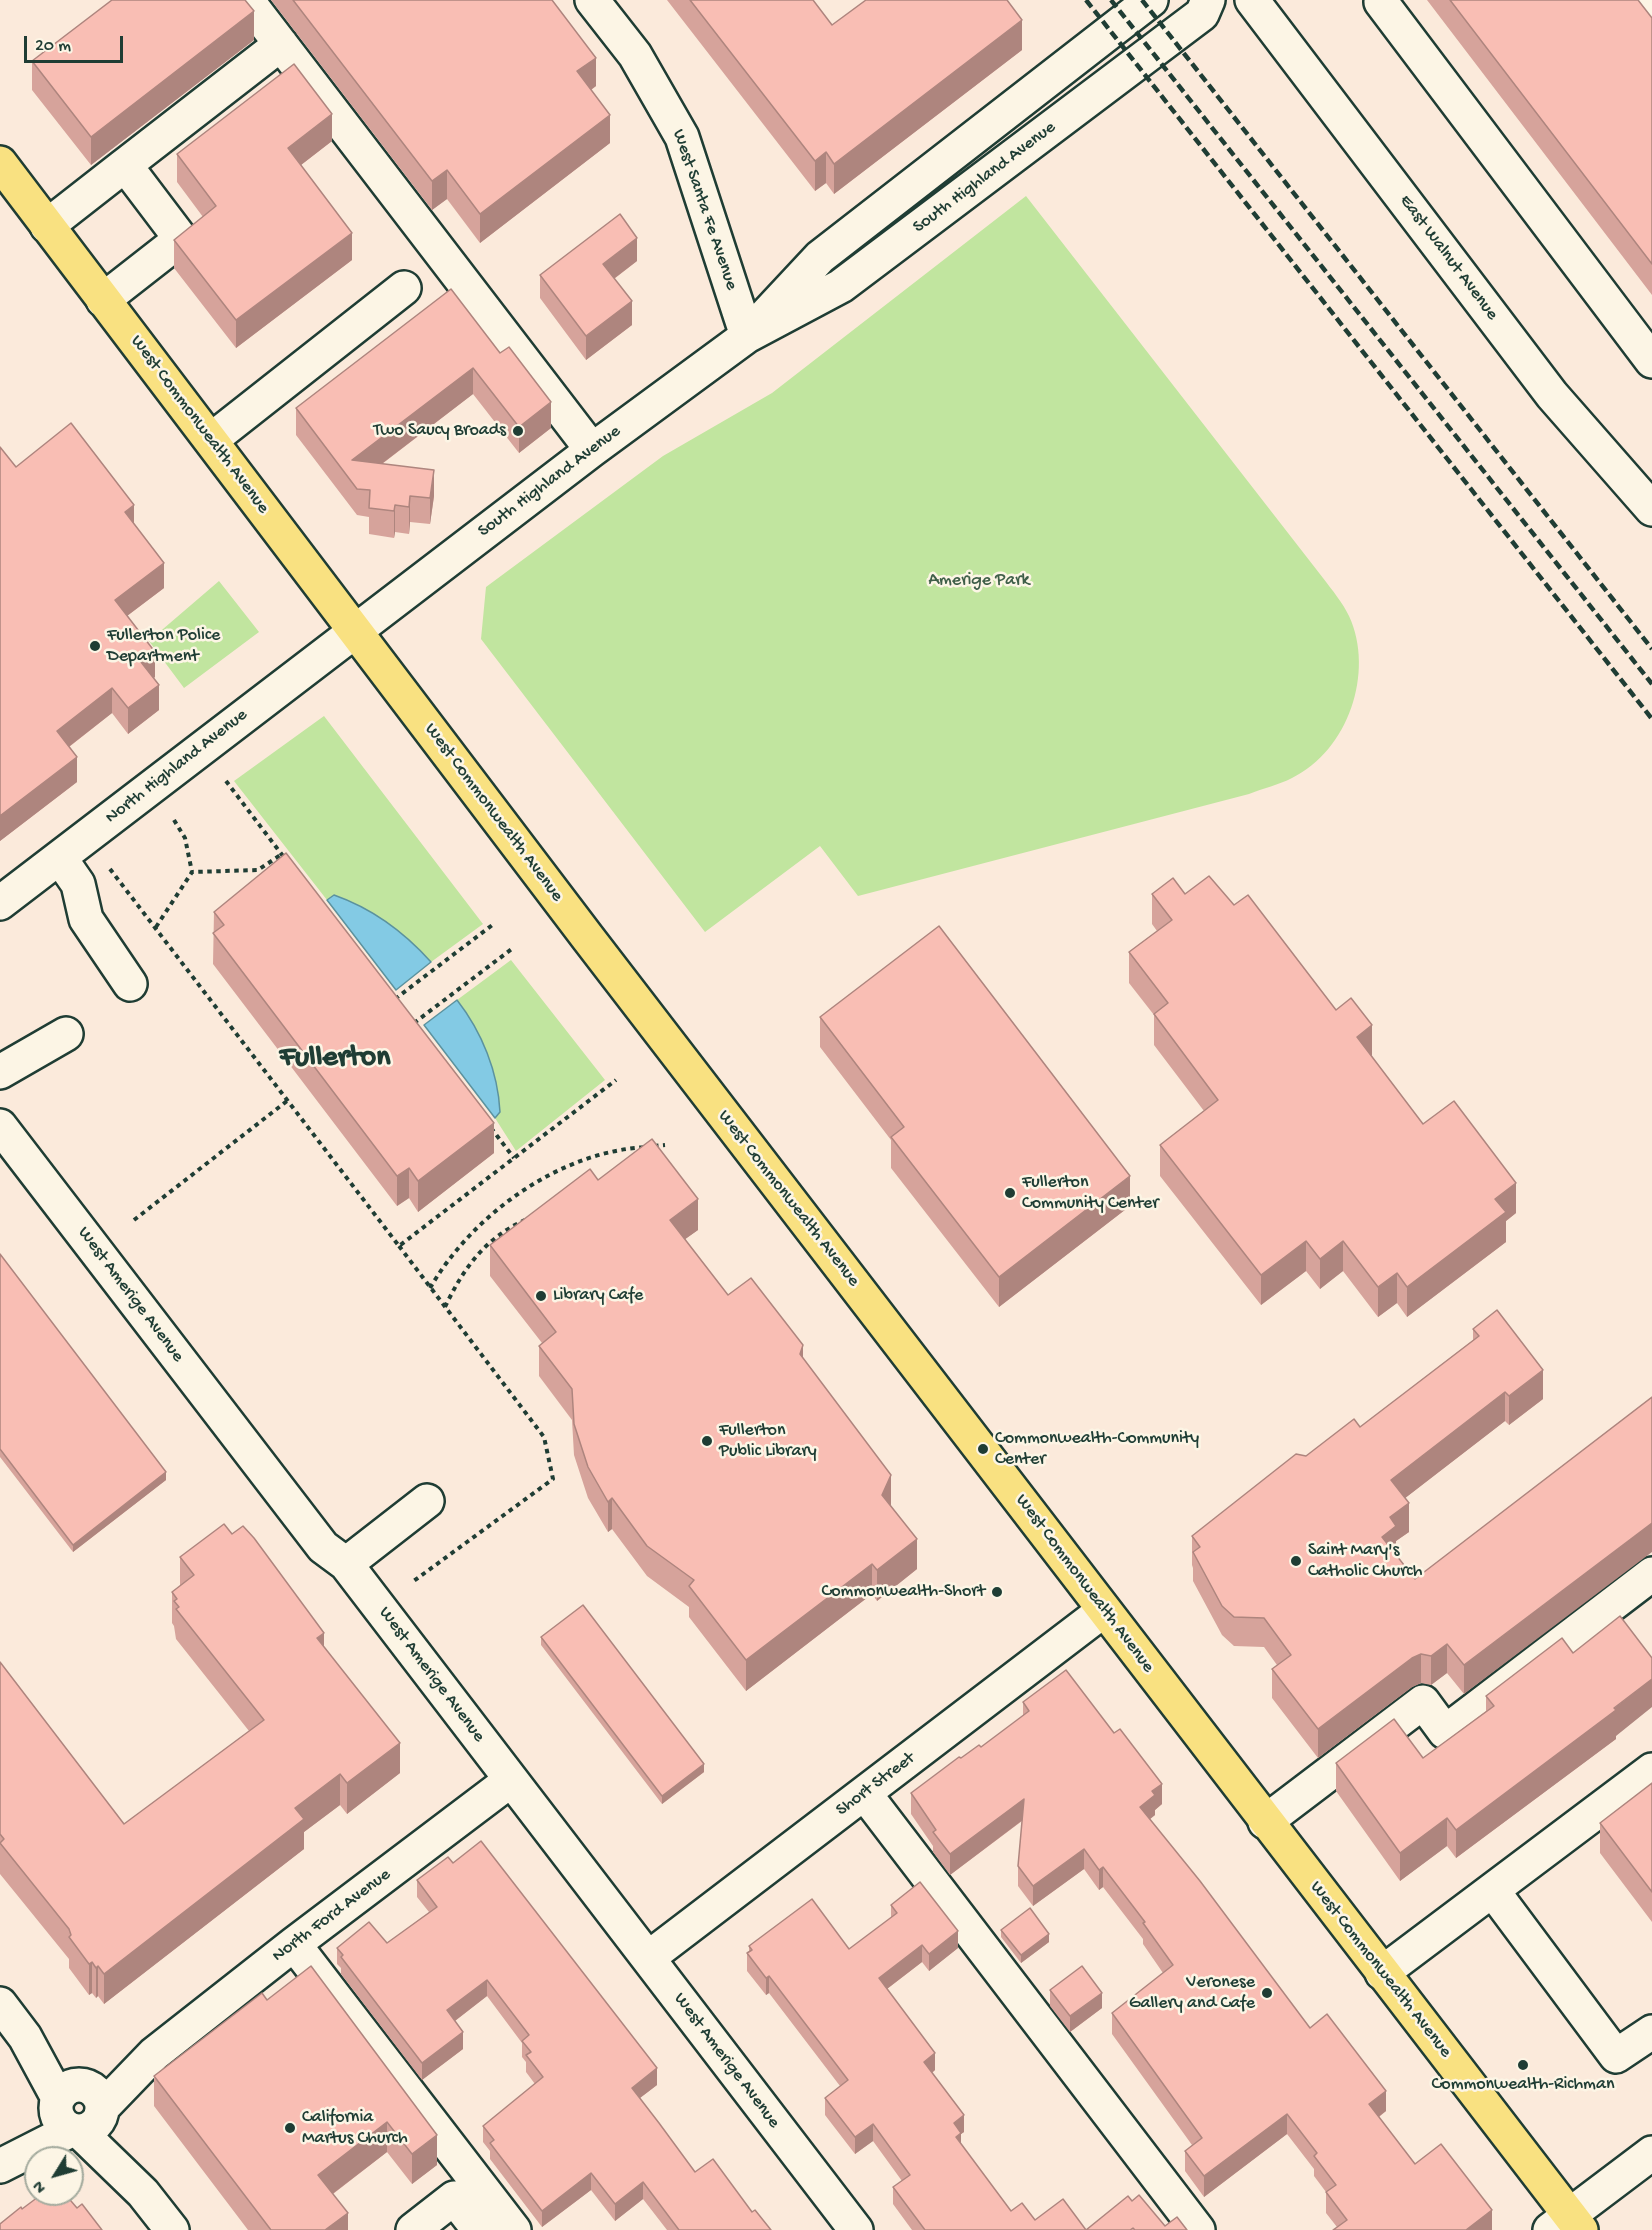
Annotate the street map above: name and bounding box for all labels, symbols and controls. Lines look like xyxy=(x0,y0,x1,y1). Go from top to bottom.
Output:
scale bar xyxy=(27,24,126,62)
text: 20 m xyxy=(35,36,71,57)
street label: South Highland Avenue xyxy=(909,117,1061,239)
street label: West Santa Fe Avenue xyxy=(666,127,742,293)
street label: East Walnut Avenue xyxy=(1394,191,1502,325)
street label: West Commonwealth Avenue xyxy=(125,331,273,519)
place label: Two Saucy Broads xyxy=(373,420,506,442)
street label: South Highland Avenue xyxy=(474,421,626,543)
marker: Two Saucy Broads xyxy=(511,424,525,438)
park label: Amerige Park xyxy=(928,570,1030,592)
place label: Fullerton Police Department xyxy=(107,625,220,668)
marker: Fullerton Police Department xyxy=(88,639,102,653)
street label: North Highland Avenue xyxy=(102,705,252,829)
street label: West Commonwealth Avenue xyxy=(419,719,567,907)
district label: Fullerton xyxy=(280,1041,390,1077)
street label: West Commonwealth Avenue xyxy=(712,1106,864,1292)
place label: Fullerton Community Center xyxy=(1022,1172,1159,1214)
marker: Fullerton Community Center xyxy=(1003,1186,1017,1200)
street label: West Amerige Avenue xyxy=(72,1223,188,1367)
place label: Library Cafe xyxy=(553,1285,643,1307)
marker: Library Cafe xyxy=(534,1289,548,1303)
place label: Fullerton Public Library xyxy=(719,1420,817,1462)
place label: Commonwealth-Community Center xyxy=(995,1428,1199,1470)
marker: Fullerton Public Library xyxy=(700,1434,714,1448)
marker: Commonwealth-Community Center xyxy=(976,1442,990,1456)
street label: West Commonwealth Avenue xyxy=(1010,1490,1158,1678)
place label: Saint Mary's Catholic Church xyxy=(1308,1540,1422,1582)
marker: Saint Mary's Catholic Church xyxy=(1289,1554,1303,1568)
place label: Commonwealth-Short xyxy=(822,1581,985,1603)
marker: Commonwealth-Short xyxy=(990,1585,1004,1599)
street label: West Amerige Avenue xyxy=(373,1603,489,1747)
street label: Short Street xyxy=(832,1748,920,1822)
street label: North Ford Avenue xyxy=(269,1864,395,1968)
street label: West Commonwealth Avenue xyxy=(1304,1877,1456,2063)
place label: Veronese Gallery and Cafe xyxy=(1129,1972,1255,2014)
marker: Veronese Gallery and Cafe xyxy=(1260,1986,1274,2000)
street label: West Amerige Avenue xyxy=(668,1989,784,2133)
marker: Commonwealth-Richman xyxy=(1516,2058,1530,2072)
place label: Commonwealth-Richman xyxy=(1432,2074,1614,2096)
place label: California Martus Church xyxy=(302,2107,408,2150)
marker: California Martus Church xyxy=(283,2121,297,2135)
north arrow xyxy=(24,2146,84,2206)
text: N xyxy=(30,2176,52,2196)

